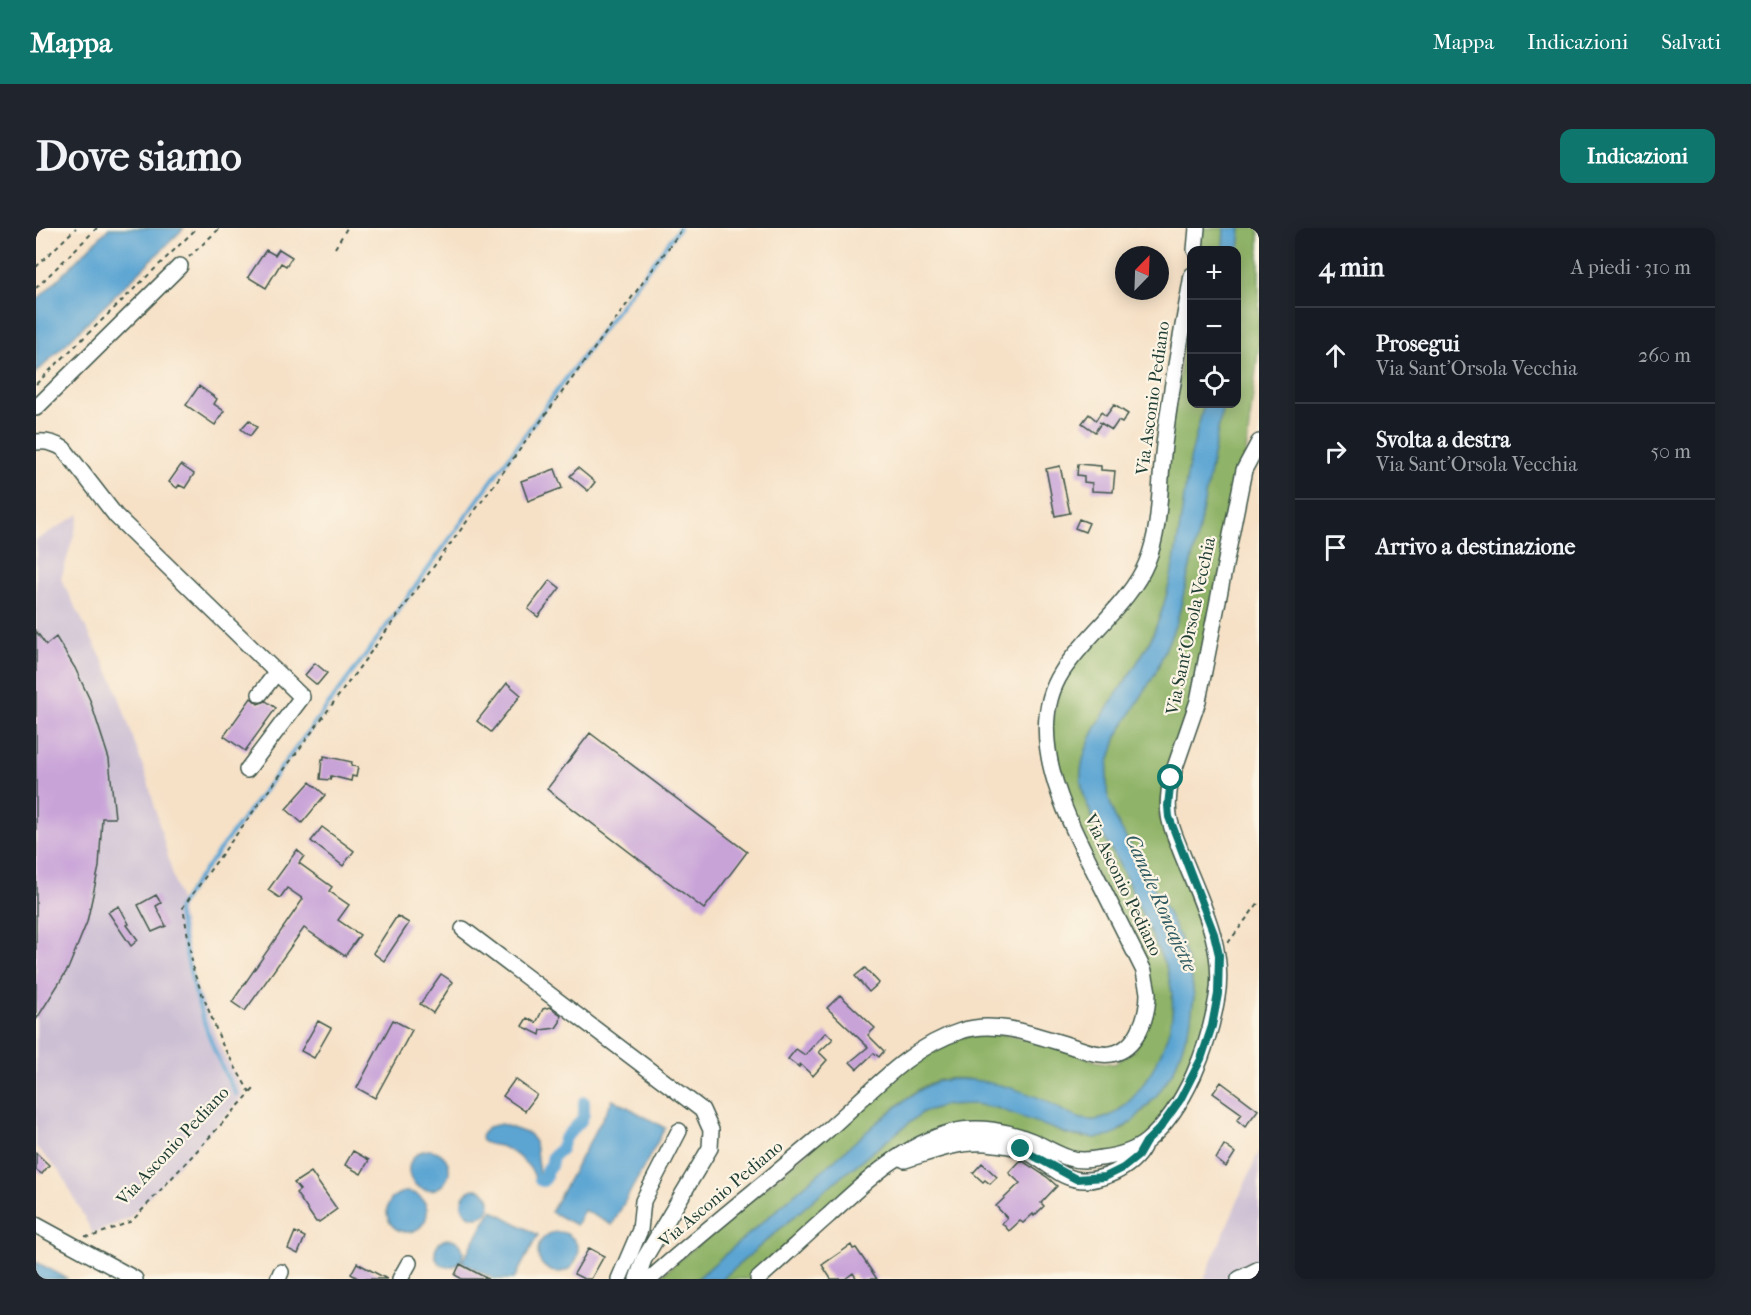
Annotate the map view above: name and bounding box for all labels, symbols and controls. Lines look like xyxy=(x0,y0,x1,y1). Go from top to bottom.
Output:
text: Mappa xyxy=(30,26,112,59)
text: Mappa xyxy=(1433,30,1494,54)
text: Indicazioni xyxy=(1527,30,1628,54)
text: Salvati xyxy=(1661,30,1721,54)
button: Indicazioni xyxy=(1560,129,1715,183)
text: Dove siamo xyxy=(36,132,242,181)
north arrow xyxy=(1115,246,1169,300)
map controls xyxy=(1187,246,1241,408)
button: + xyxy=(1187,246,1241,300)
text: 4 min xyxy=(1319,252,1384,283)
text: A piedi · 310 m xyxy=(1571,256,1691,279)
button: − xyxy=(1187,300,1241,354)
street label: Via Asconio Pediano xyxy=(1132,320,1174,477)
text: Prosegui xyxy=(1376,331,1460,357)
icon: ahead xyxy=(1319,339,1352,372)
text: 260 m xyxy=(1638,344,1691,367)
button: locate xyxy=(1187,354,1241,408)
text: Via Sant'Orsola Vecchia xyxy=(1376,357,1577,380)
text: Svolta a destra xyxy=(1376,427,1510,453)
icon: right xyxy=(1319,435,1352,468)
text: 50 m xyxy=(1650,440,1691,463)
text: Via Sant'Orsola Vecchia xyxy=(1376,453,1577,476)
icon: arrive xyxy=(1319,531,1352,564)
text: Arrivo a destinazione xyxy=(1376,534,1575,560)
street label: Via Sant'Orsola Vecchia xyxy=(1162,535,1220,718)
route start xyxy=(1157,764,1183,790)
street label: Via Asconio Pediano xyxy=(1079,810,1166,959)
water label: Canale Roncajette xyxy=(1120,831,1202,976)
street label: Via Asconio Pediano xyxy=(112,1082,234,1211)
route end xyxy=(1007,1135,1033,1161)
street label: Via Asconio Pediano xyxy=(654,1136,787,1253)

